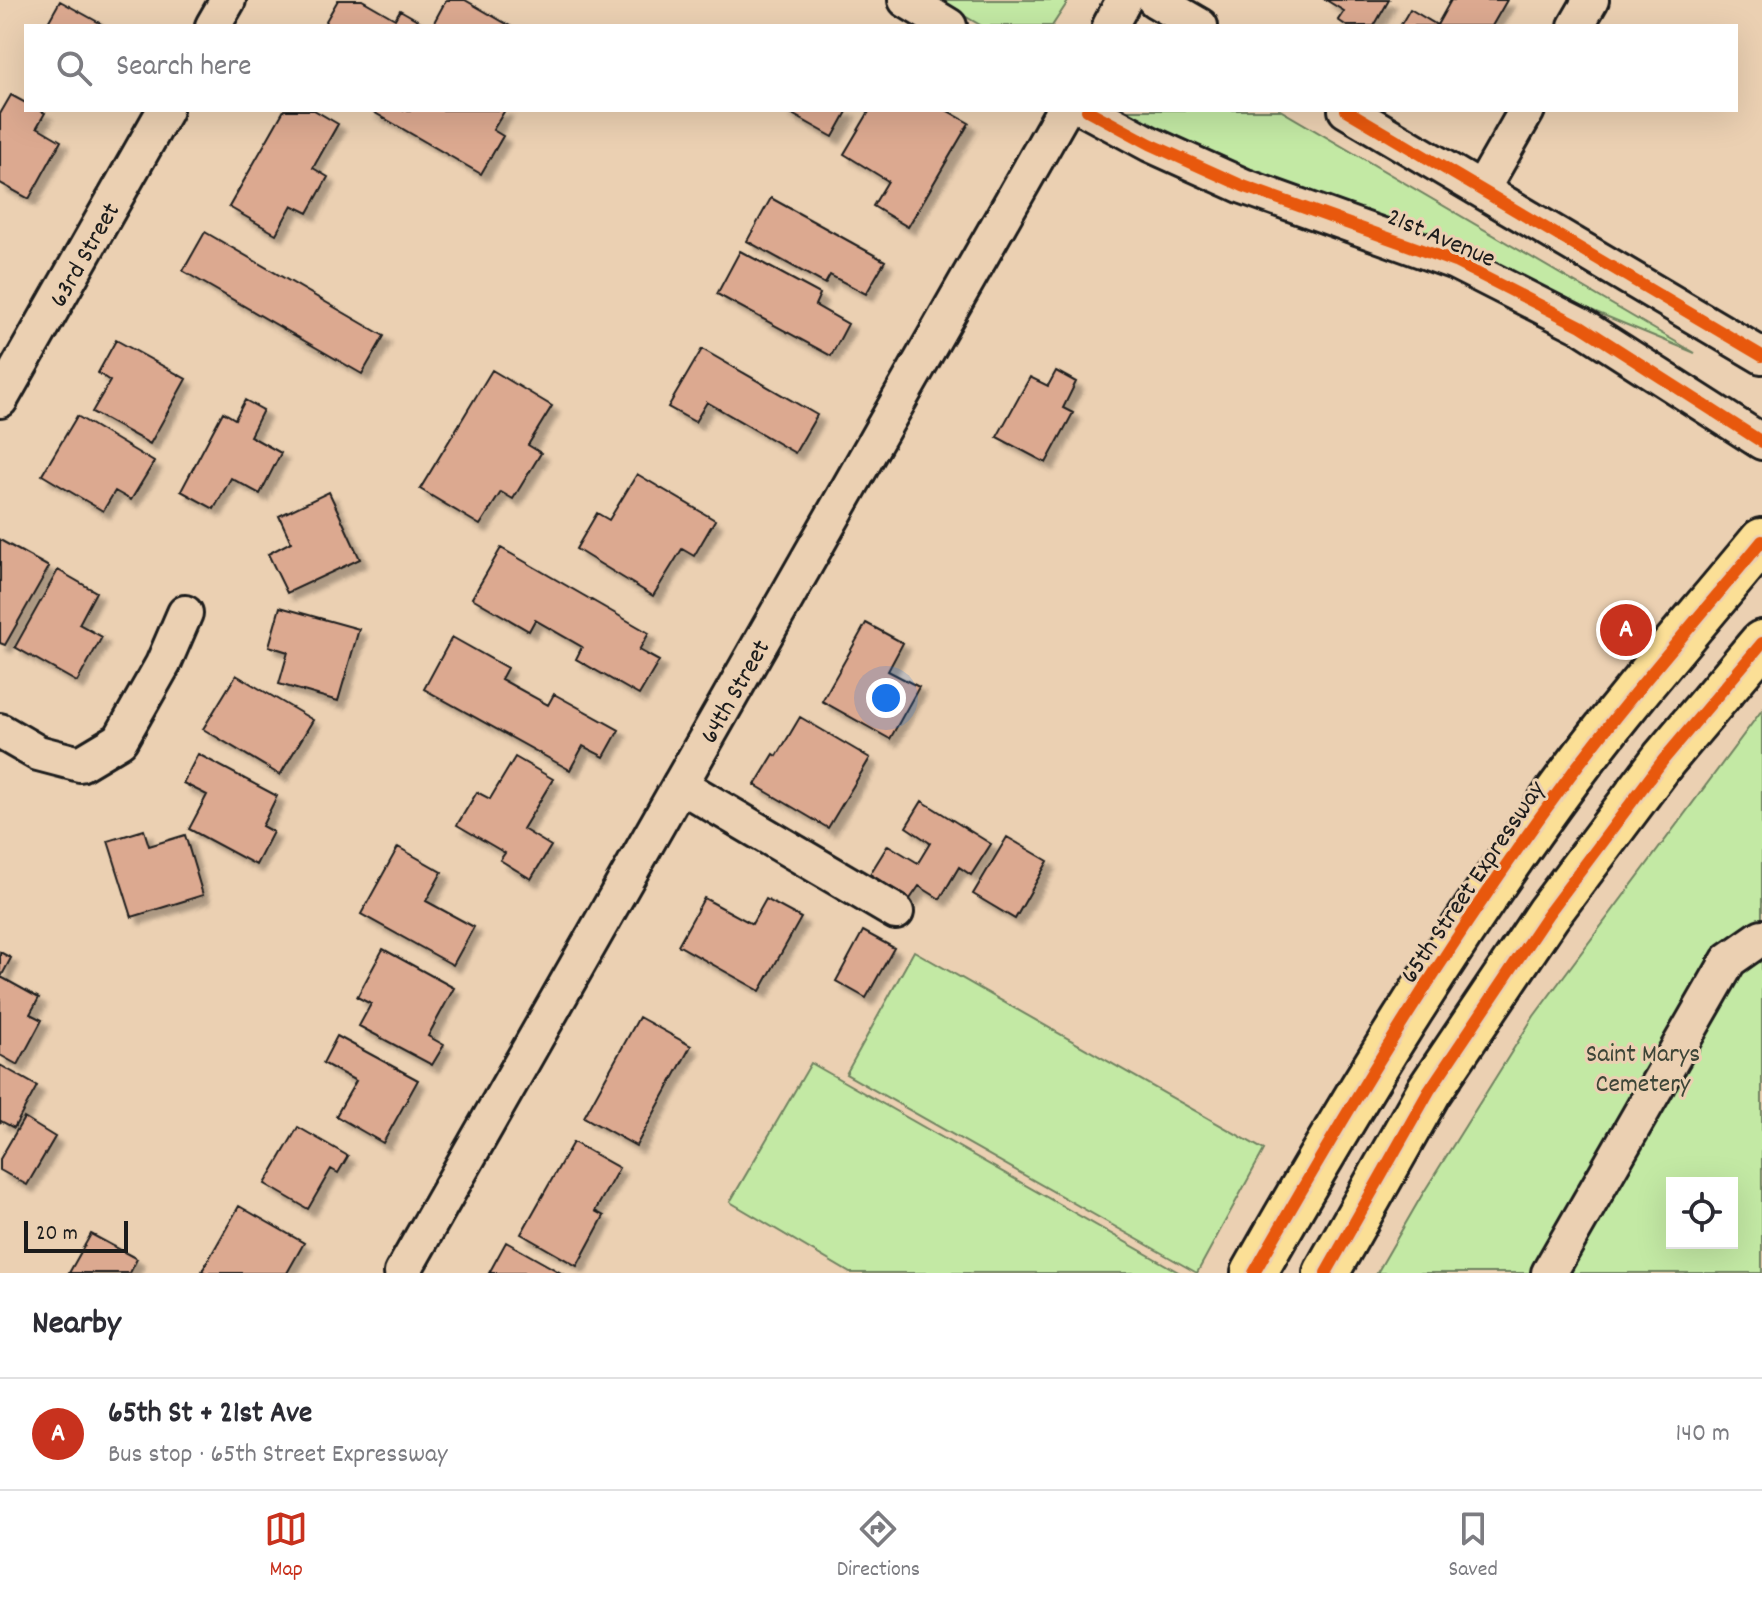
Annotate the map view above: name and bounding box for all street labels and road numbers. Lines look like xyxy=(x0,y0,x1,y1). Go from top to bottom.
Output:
street label: 63rd Street xyxy=(42,196,131,315)
street label: 21st Avenue xyxy=(1381,200,1501,279)
street label: 64th Street xyxy=(692,633,781,751)
street label: 65th Street Expressway xyxy=(1392,774,1556,992)

